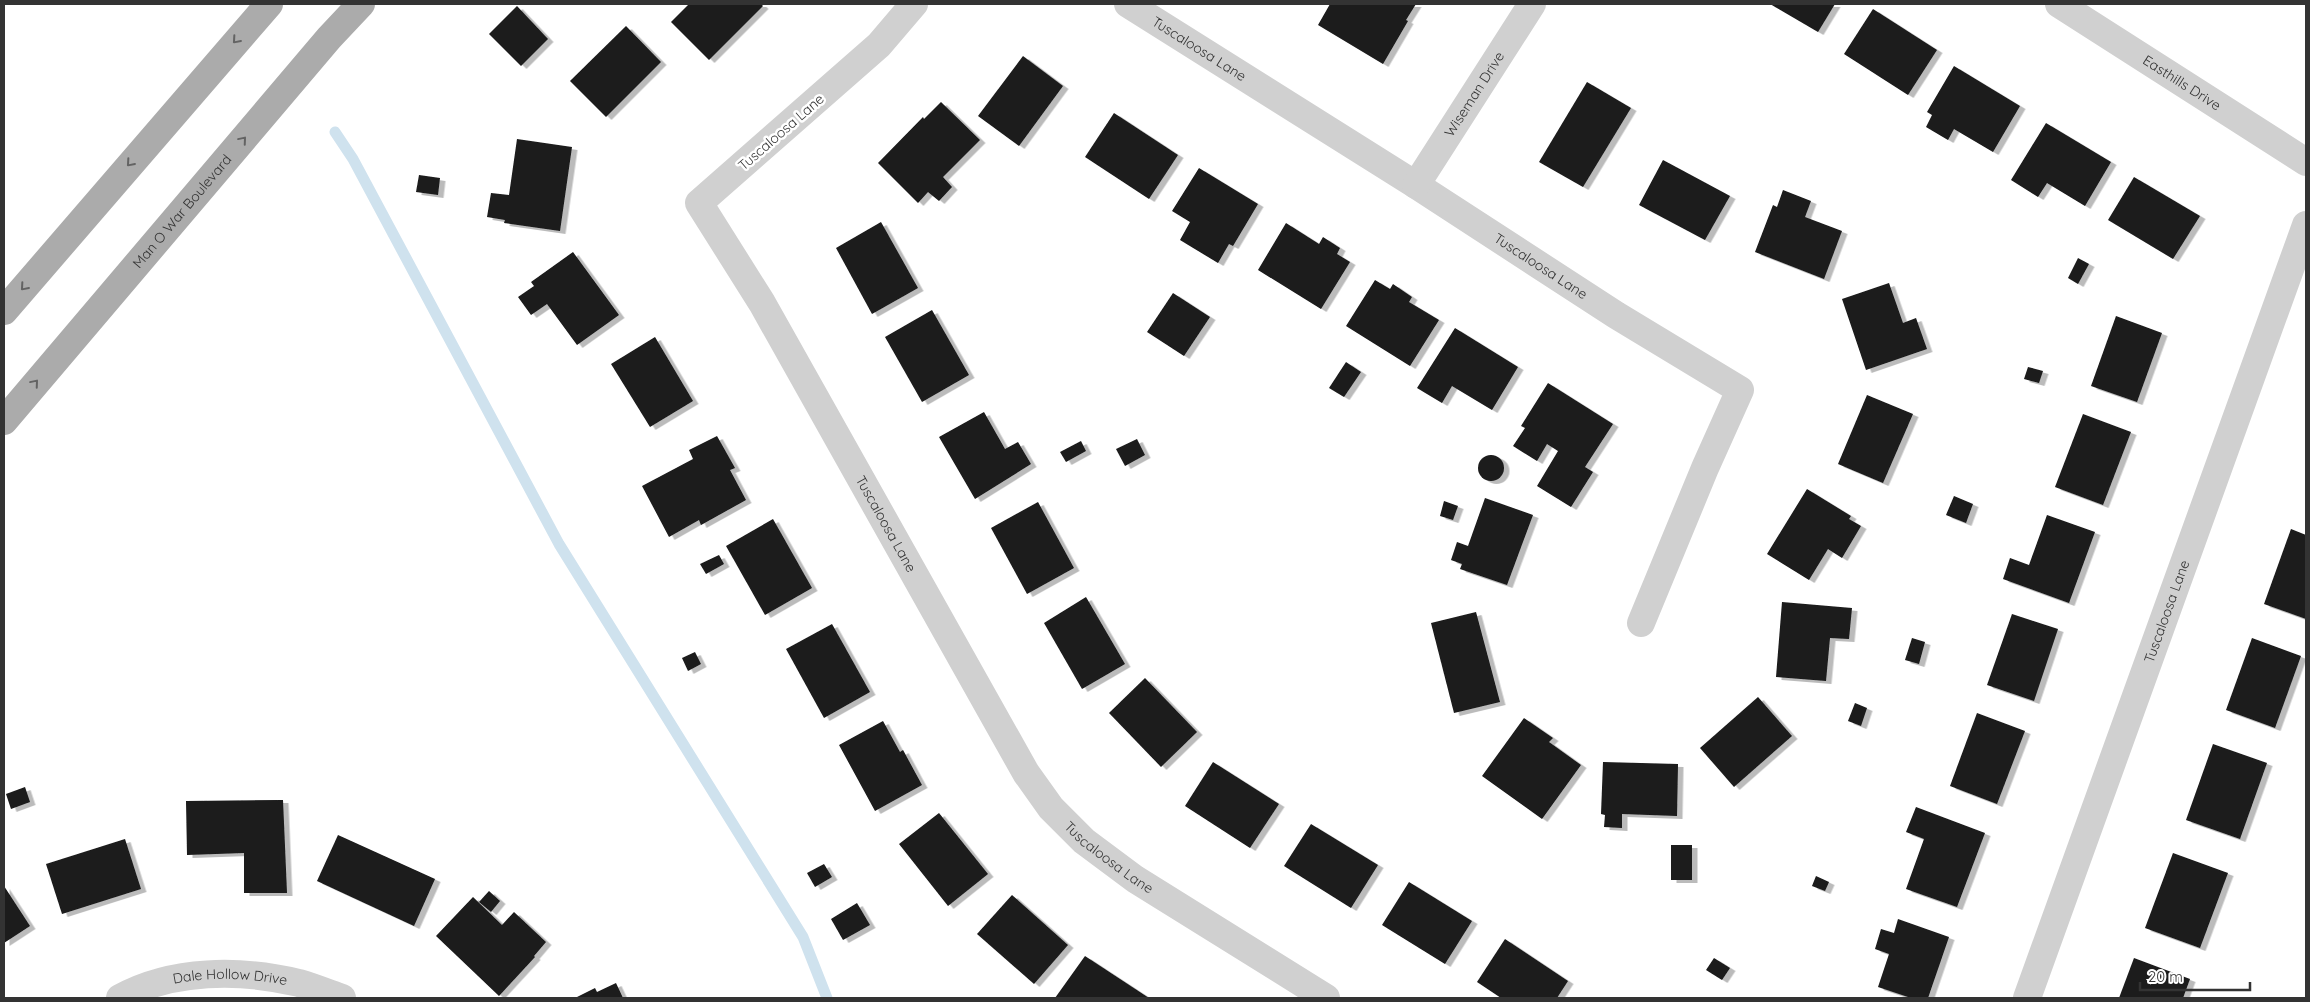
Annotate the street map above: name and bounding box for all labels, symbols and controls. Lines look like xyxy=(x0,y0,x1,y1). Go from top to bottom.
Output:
street label: Tuscaloosa Lane xyxy=(1149,12,1250,85)
one-way arrow xyxy=(233,34,242,43)
street label: Wiseman Drive xyxy=(1440,48,1508,140)
street label: Easthills Drive xyxy=(2140,51,2225,114)
street label: Tuscaloosa Lane xyxy=(734,90,828,174)
one-way arrow xyxy=(237,136,246,145)
street label: Man O War Boulevard xyxy=(129,151,235,272)
one-way arrow xyxy=(127,158,136,167)
street label: Tuscaloosa Lane xyxy=(1491,229,1591,303)
one-way arrow xyxy=(21,281,30,290)
one-way arrow xyxy=(30,380,39,389)
street label: Tuscaloosa Lane xyxy=(852,472,920,576)
street label: Tuscaloosa Lane xyxy=(2140,557,2193,665)
street label: Tuscaloosa Lane xyxy=(1060,817,1157,897)
scale bar xyxy=(2140,960,2250,992)
street label: Dale Hollow Drive xyxy=(171,965,289,989)
text: 20 m xyxy=(2148,967,2183,986)

